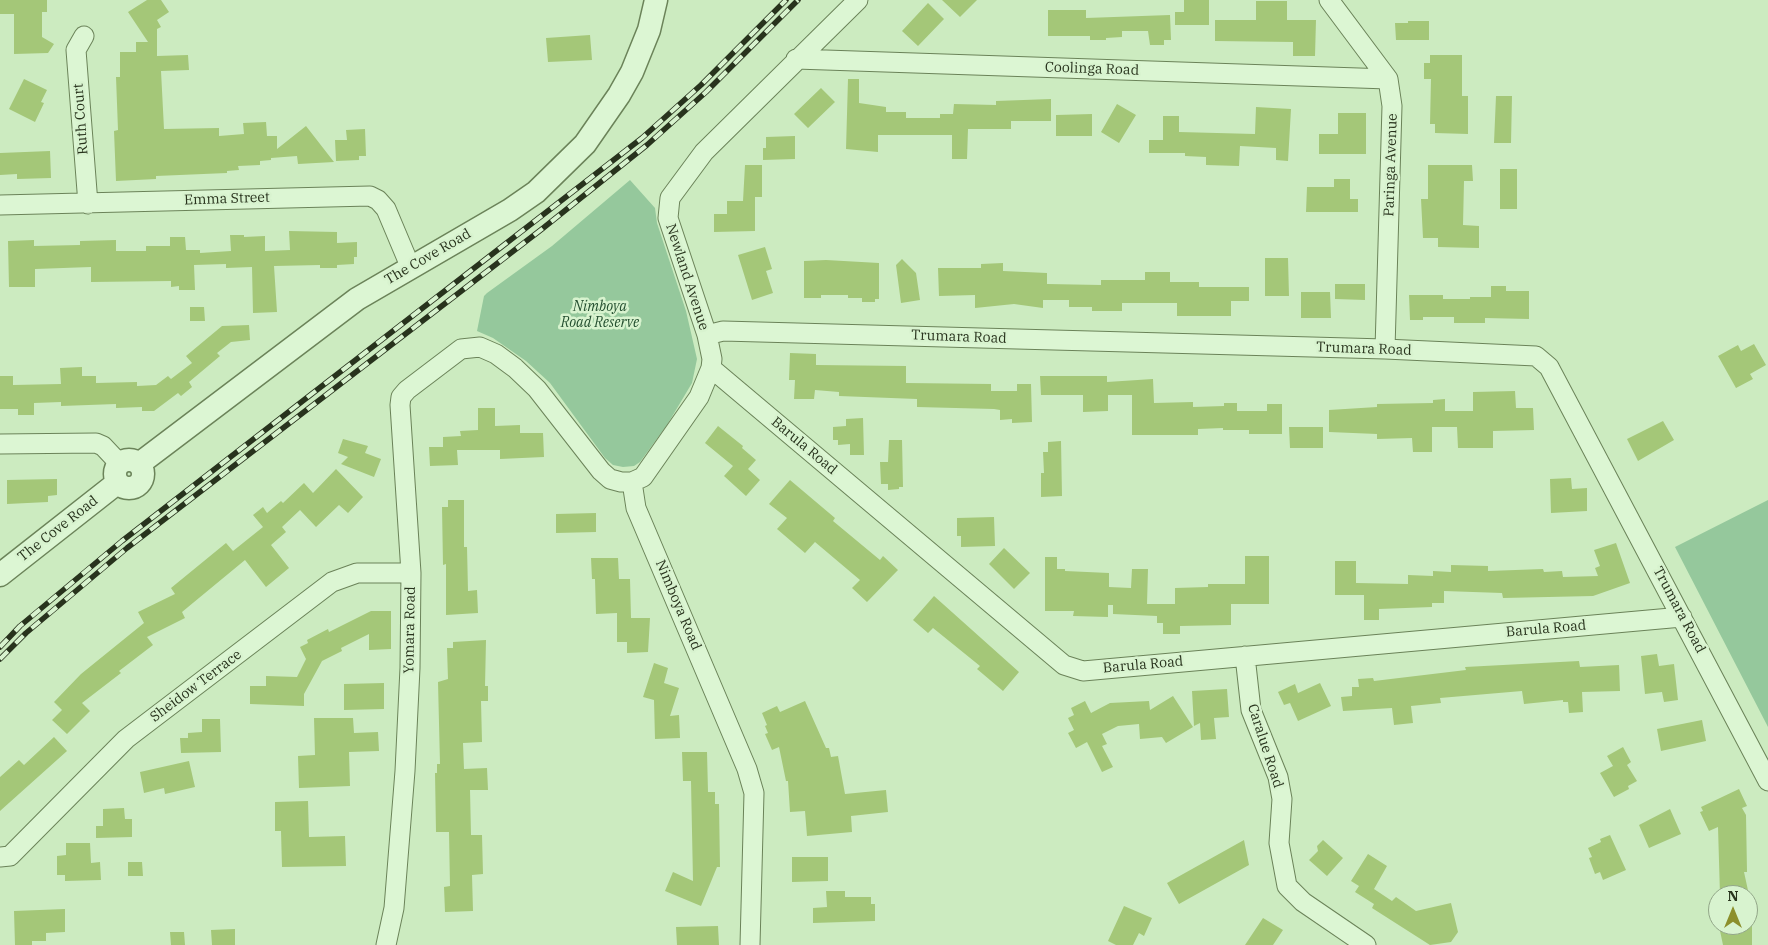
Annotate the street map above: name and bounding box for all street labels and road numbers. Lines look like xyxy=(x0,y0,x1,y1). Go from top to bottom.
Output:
street label: Coolinga Road xyxy=(1045,59,1139,79)
street label: Ruth Court xyxy=(70,83,92,155)
street label: Paringa Avenue xyxy=(1381,113,1401,217)
street label: Emma Street xyxy=(184,189,270,209)
street label: Newland Avenue xyxy=(662,222,712,332)
street label: The Cove Road xyxy=(382,226,474,288)
street label: Trumara Road xyxy=(911,327,1007,347)
street label: Trumara Road xyxy=(1316,339,1412,359)
street label: Barula Road xyxy=(768,414,840,478)
street label: The Cove Road xyxy=(15,493,101,565)
street label: Nimboya Road xyxy=(651,557,705,653)
street label: Trumara Road xyxy=(1649,564,1709,656)
street label: Yomara Road xyxy=(401,586,419,674)
street label: Barula Road xyxy=(1505,617,1587,641)
street label: Sheidow Terrace xyxy=(147,646,245,726)
street label: Barula Road xyxy=(1102,653,1184,677)
street label: Caralue Road xyxy=(1244,702,1286,790)

